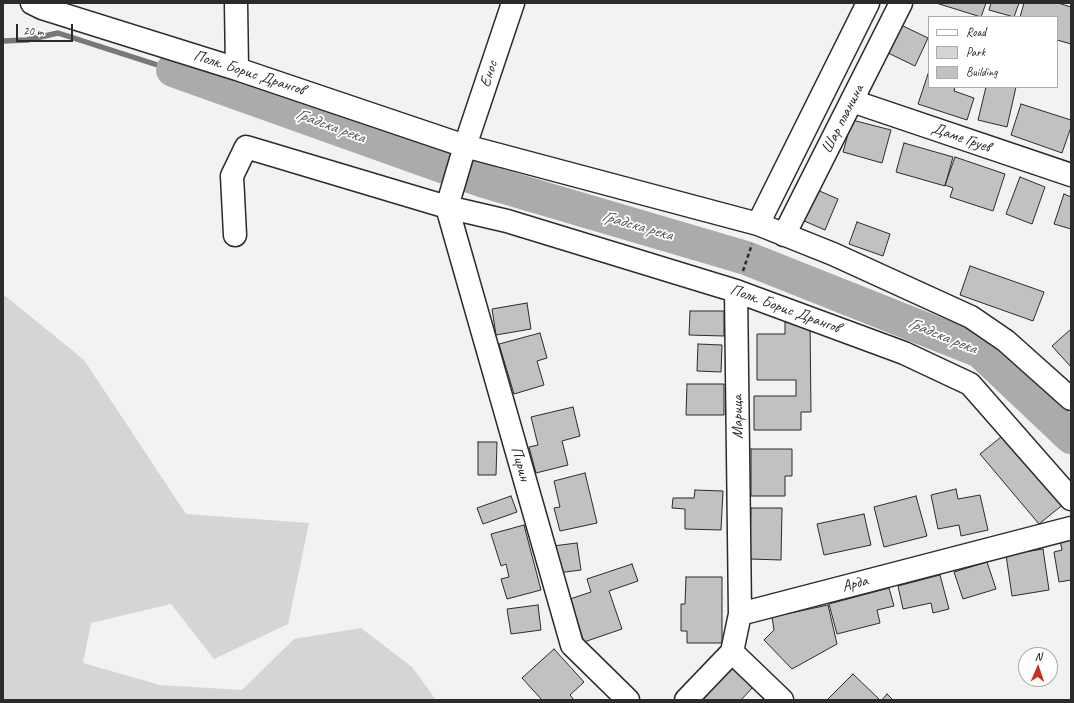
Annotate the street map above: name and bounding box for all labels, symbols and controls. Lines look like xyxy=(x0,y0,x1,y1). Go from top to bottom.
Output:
scale bar xyxy=(18,16,75,42)
legend xyxy=(928,16,1058,88)
text: 20 m xyxy=(23,23,43,39)
text: Road xyxy=(966,24,986,40)
text: Park xyxy=(966,44,985,60)
street label: Полк. Борис Дрангов xyxy=(191,46,307,100)
street label: Енос xyxy=(476,58,502,90)
text: Building xyxy=(966,64,998,80)
street label: Шар планина xyxy=(817,81,869,157)
water label: Градска река xyxy=(293,104,367,148)
street label: Даме Груев xyxy=(929,119,993,157)
water label: Градска река xyxy=(599,206,675,246)
street label: Полк. Борис Дрангов xyxy=(727,280,843,338)
water label: Градска река xyxy=(905,313,979,359)
street label: Марица xyxy=(728,395,748,439)
street label: Пирин xyxy=(506,445,534,483)
street label: Арда xyxy=(840,571,870,597)
north arrow xyxy=(1018,647,1058,687)
text: N xyxy=(1035,649,1042,663)

